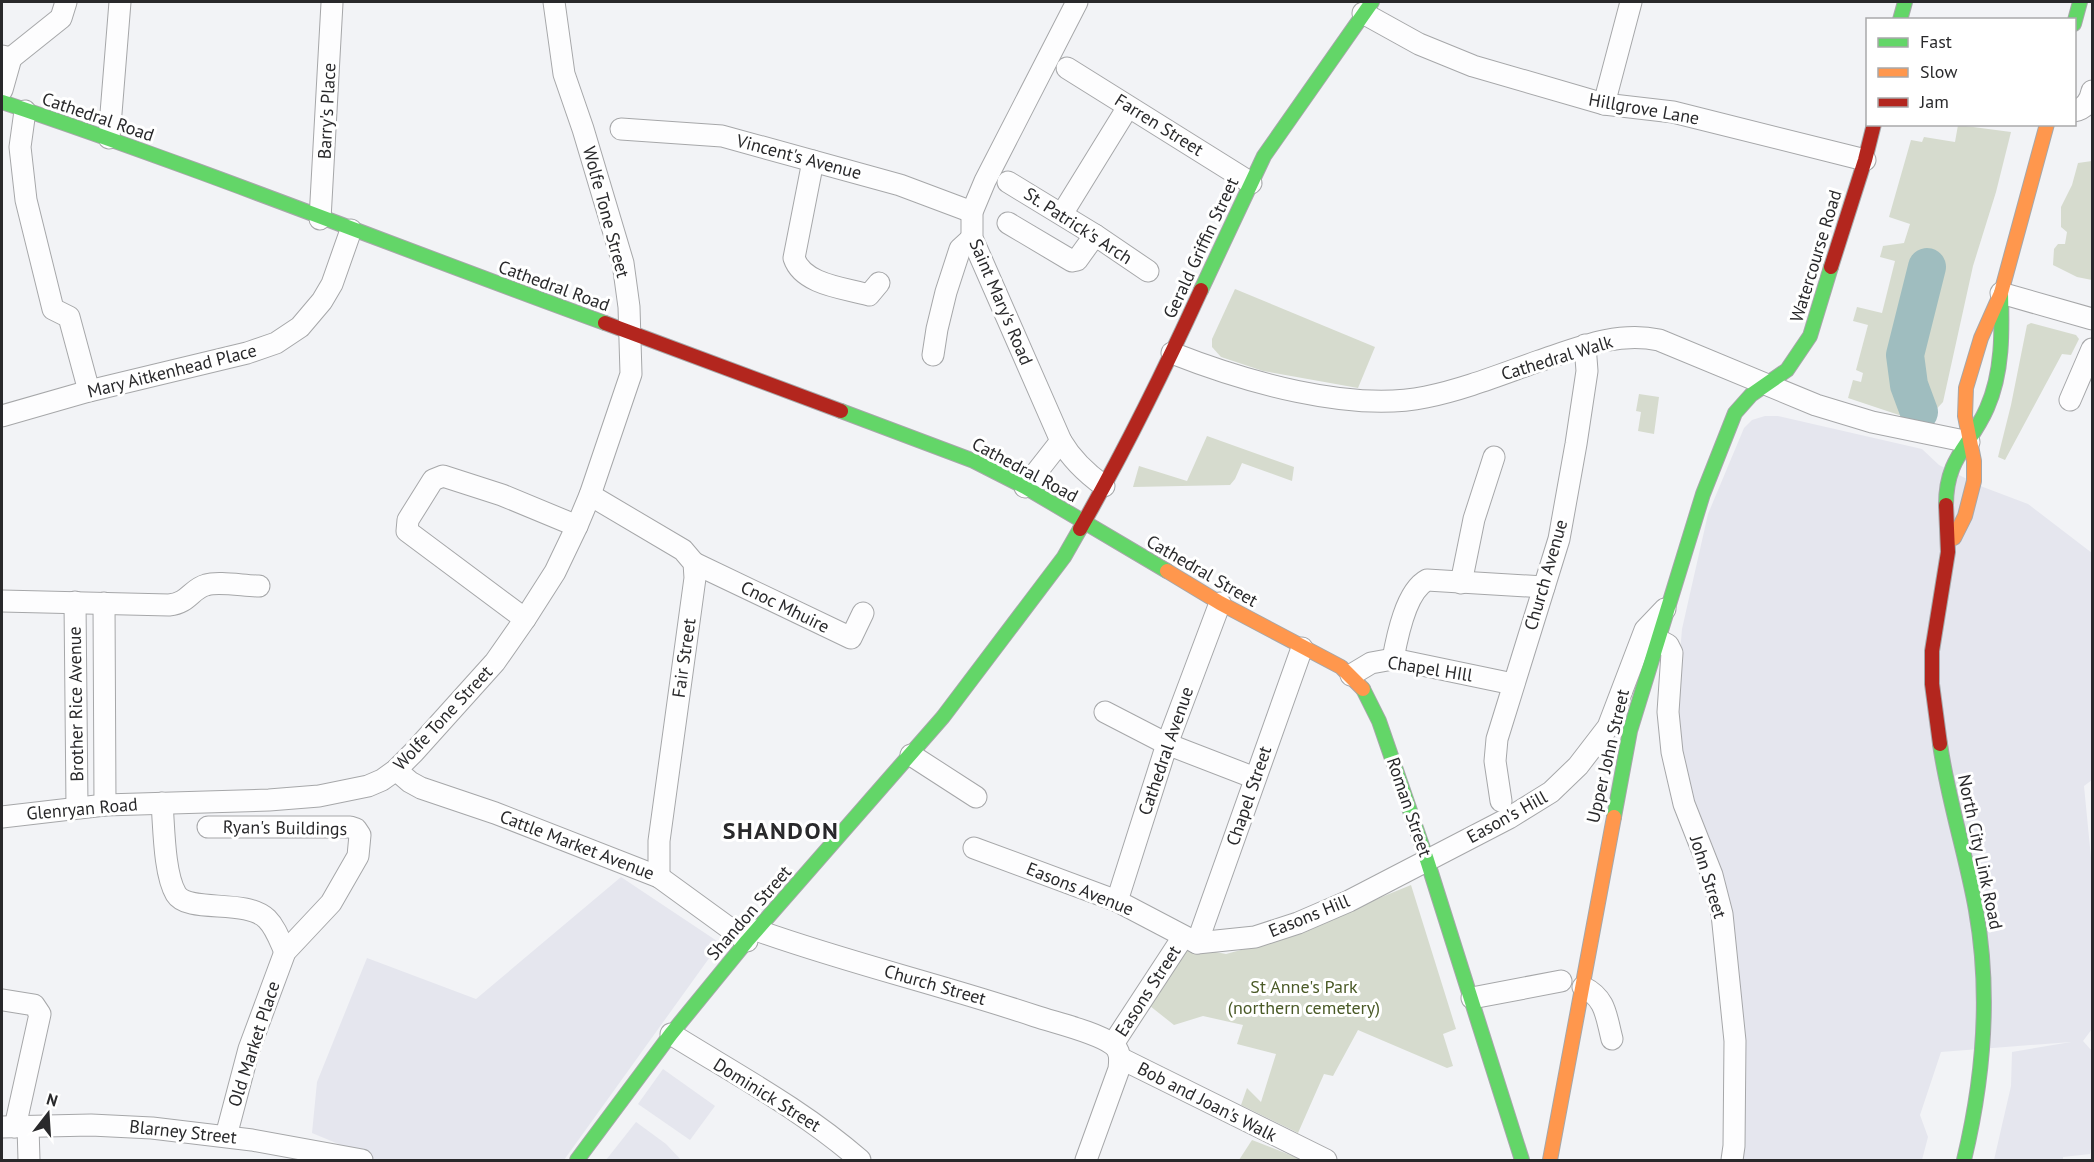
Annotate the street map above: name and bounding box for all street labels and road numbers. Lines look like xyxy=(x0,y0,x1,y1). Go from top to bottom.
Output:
street label: Barry's Place xyxy=(312,62,341,160)
street label: Cathedral Road xyxy=(39,87,157,146)
street label: Hillgrove Lane xyxy=(1587,87,1701,130)
street label: Farren Street xyxy=(1111,88,1208,161)
street label: Vincent's Avenue xyxy=(733,129,864,184)
street label: Wolfe Tone Street xyxy=(578,144,635,280)
street label: Gerald Griffin Street xyxy=(1158,174,1243,322)
street label: St. Patrick's Arch xyxy=(1020,182,1137,269)
street label: Watercourse Road xyxy=(1784,187,1847,325)
street label: Saint Mary's Road xyxy=(964,235,1038,368)
street label: Cathedral Road xyxy=(495,255,613,316)
street label: Cathedral Walk xyxy=(1498,330,1616,385)
street label: Mary Aitkenhead Place xyxy=(85,338,259,403)
street label: Cathedral Road xyxy=(968,432,1082,507)
street label: Church Avenue xyxy=(1519,517,1572,633)
street label: Cathedral Street xyxy=(1142,529,1262,612)
street label: Cnoc Mhuire xyxy=(737,575,833,638)
street label: Fair Street xyxy=(667,617,700,699)
street label: Brother Rice Avenue xyxy=(63,626,88,782)
street label: Chapel HIll xyxy=(1386,650,1475,687)
street label: Wolfe Tone Street xyxy=(388,660,497,775)
street label: Cathedral Avenue xyxy=(1133,684,1198,818)
street label: Upper John Street xyxy=(1581,687,1634,825)
street label: Chapel Street xyxy=(1221,743,1276,849)
street label: Roman Street xyxy=(1382,754,1437,860)
street label: North City Link Road xyxy=(1953,772,2008,932)
street label: Eason's Hill xyxy=(1463,785,1552,848)
street label: Glenryan Road xyxy=(25,792,138,825)
street label: Cattle Market Avenue xyxy=(497,804,658,885)
street label: Ryan's Buildings xyxy=(223,815,347,840)
street label: John Street xyxy=(1685,832,1732,921)
street label: Easons Avenue xyxy=(1023,857,1137,920)
street label: Shandon Street xyxy=(701,861,796,965)
street label: Easons Hill xyxy=(1265,889,1353,942)
street label: Easons Street xyxy=(1110,941,1186,1041)
street label: Church Street xyxy=(882,959,989,1010)
street label: Old Market Place xyxy=(222,978,285,1110)
street label: Dominick Street xyxy=(709,1052,825,1137)
street label: Bob and Joan's Walk xyxy=(1134,1056,1281,1147)
street label: Blarney Street xyxy=(128,1114,238,1149)

